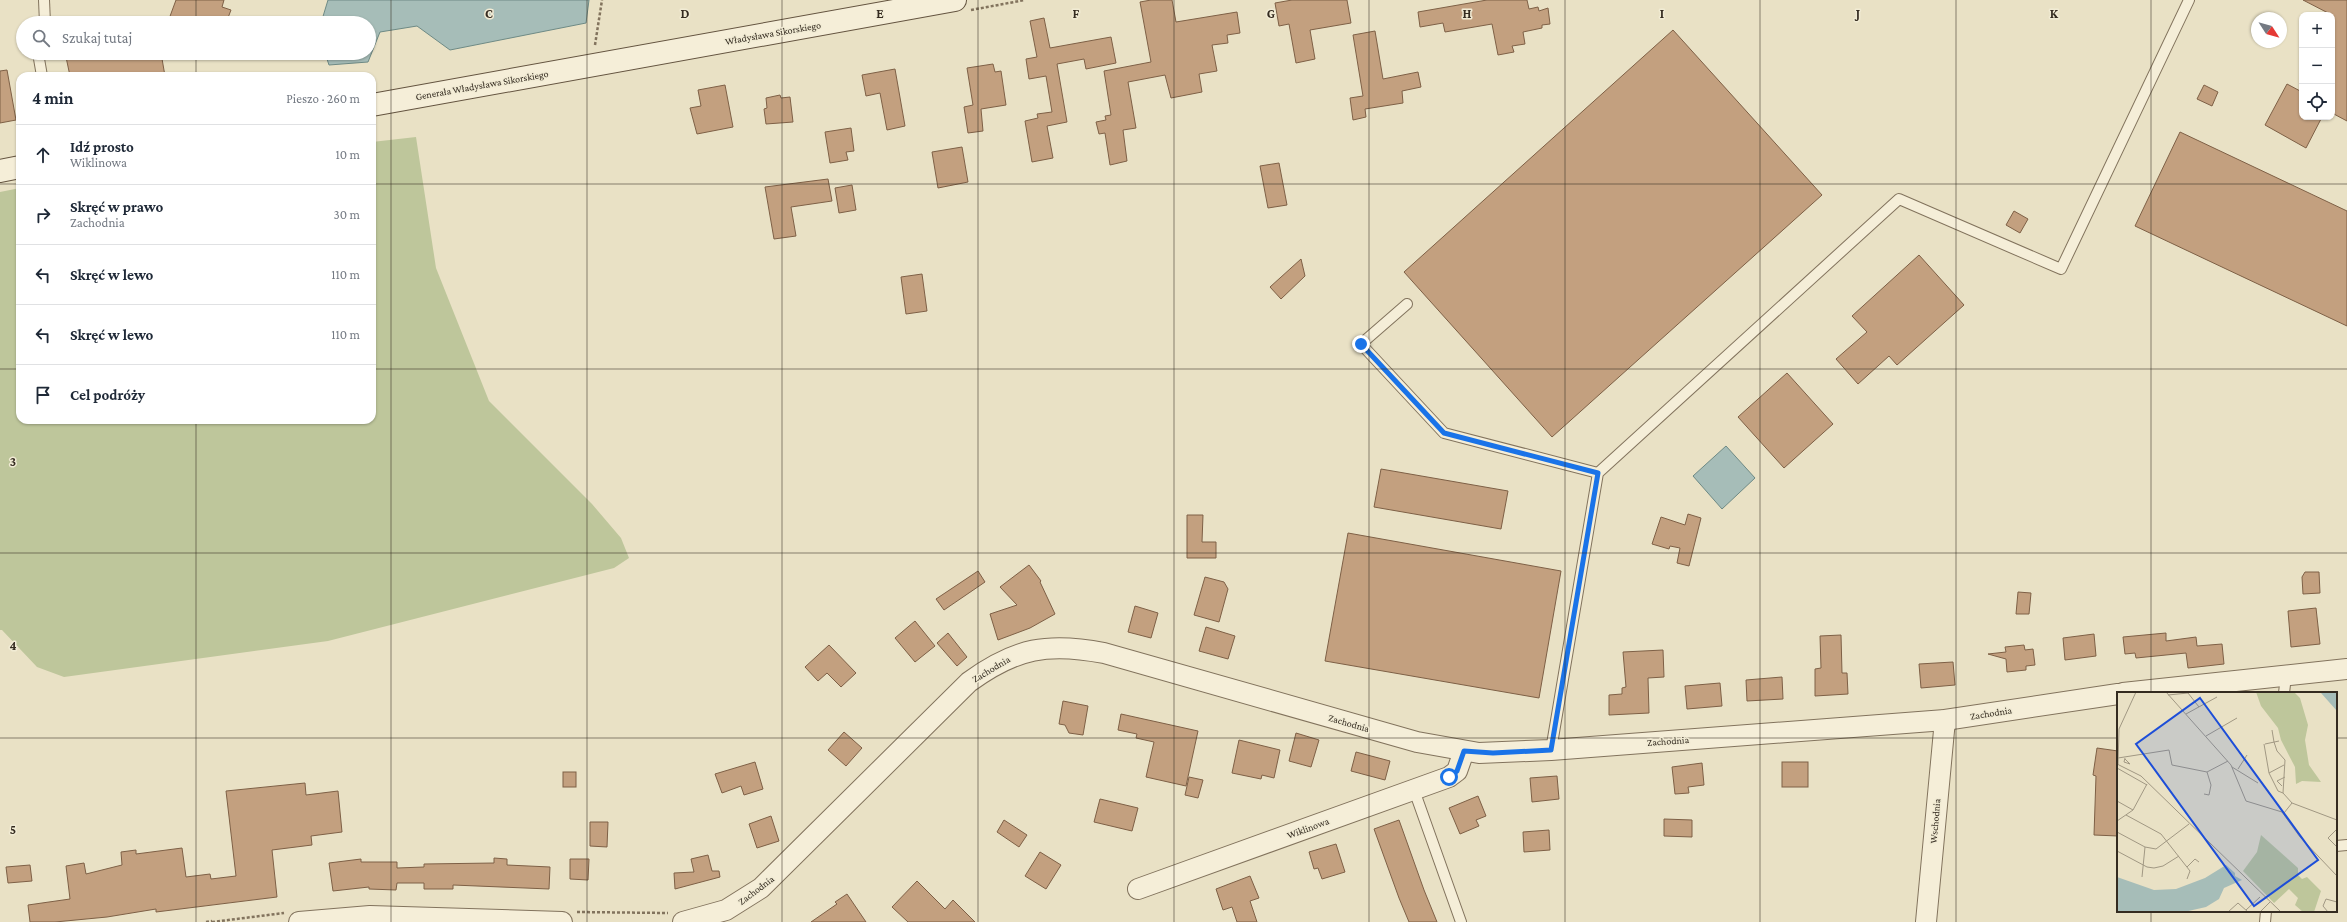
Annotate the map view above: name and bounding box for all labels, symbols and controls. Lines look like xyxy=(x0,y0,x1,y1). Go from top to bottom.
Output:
text: C xyxy=(485,6,493,21)
text: D xyxy=(681,6,690,21)
text: E xyxy=(876,6,884,21)
text: F xyxy=(1073,6,1080,21)
text: G xyxy=(1267,6,1275,21)
text: H xyxy=(1463,6,1472,21)
text: I xyxy=(1660,6,1664,21)
text: J xyxy=(1854,6,1860,21)
text: K xyxy=(2050,6,2059,21)
north arrow xyxy=(2251,12,2287,48)
map controls xyxy=(2299,12,2335,120)
button: + xyxy=(2299,12,2335,48)
search box xyxy=(16,16,376,60)
street label: Władysława Sikorskiego xyxy=(724,19,822,47)
icon: search xyxy=(30,27,52,49)
text: Szukaj tutaj xyxy=(62,30,132,46)
button: − xyxy=(2299,48,2335,84)
street label: Generała Władysława Sikorskiego xyxy=(415,68,549,102)
button: locate xyxy=(2299,84,2335,120)
text: 4 min xyxy=(32,89,74,108)
text: Pieszo · 260 m xyxy=(286,91,360,106)
text: Idź prosto xyxy=(70,139,134,155)
icon: ahead xyxy=(32,144,54,166)
text: 10 m xyxy=(335,147,360,162)
text: Wiklinowa xyxy=(70,155,127,170)
text: Skręć w prawo xyxy=(70,199,163,215)
icon: right xyxy=(32,204,54,226)
text: 30 m xyxy=(334,207,360,222)
text: Zachodnia xyxy=(70,215,125,230)
icon: left xyxy=(32,264,54,286)
text: Skręć w lewo xyxy=(70,267,153,283)
text: 110 m xyxy=(331,267,360,282)
icon: left xyxy=(32,324,54,346)
text: Skręć w lewo xyxy=(70,327,153,343)
text: 110 m xyxy=(331,327,360,342)
route end xyxy=(1352,335,1370,353)
icon: arrive xyxy=(32,384,54,406)
text: Cel podróży xyxy=(70,387,145,403)
text: 3 xyxy=(10,454,16,469)
text: 4 xyxy=(9,638,17,653)
street label: Zachodnia xyxy=(970,653,1012,685)
inset map xyxy=(2117,692,2337,912)
street label: Zachodnia xyxy=(1969,704,2013,722)
street label: Zachodnia xyxy=(1327,712,1371,734)
street label: Zachodnia xyxy=(1647,734,1690,748)
route start xyxy=(1440,768,1458,786)
street label: Wschodnia xyxy=(1928,798,1942,844)
street label: Wiklinowa xyxy=(1285,815,1331,841)
text: 5 xyxy=(10,822,16,837)
street label: Zachodnia xyxy=(736,873,776,907)

